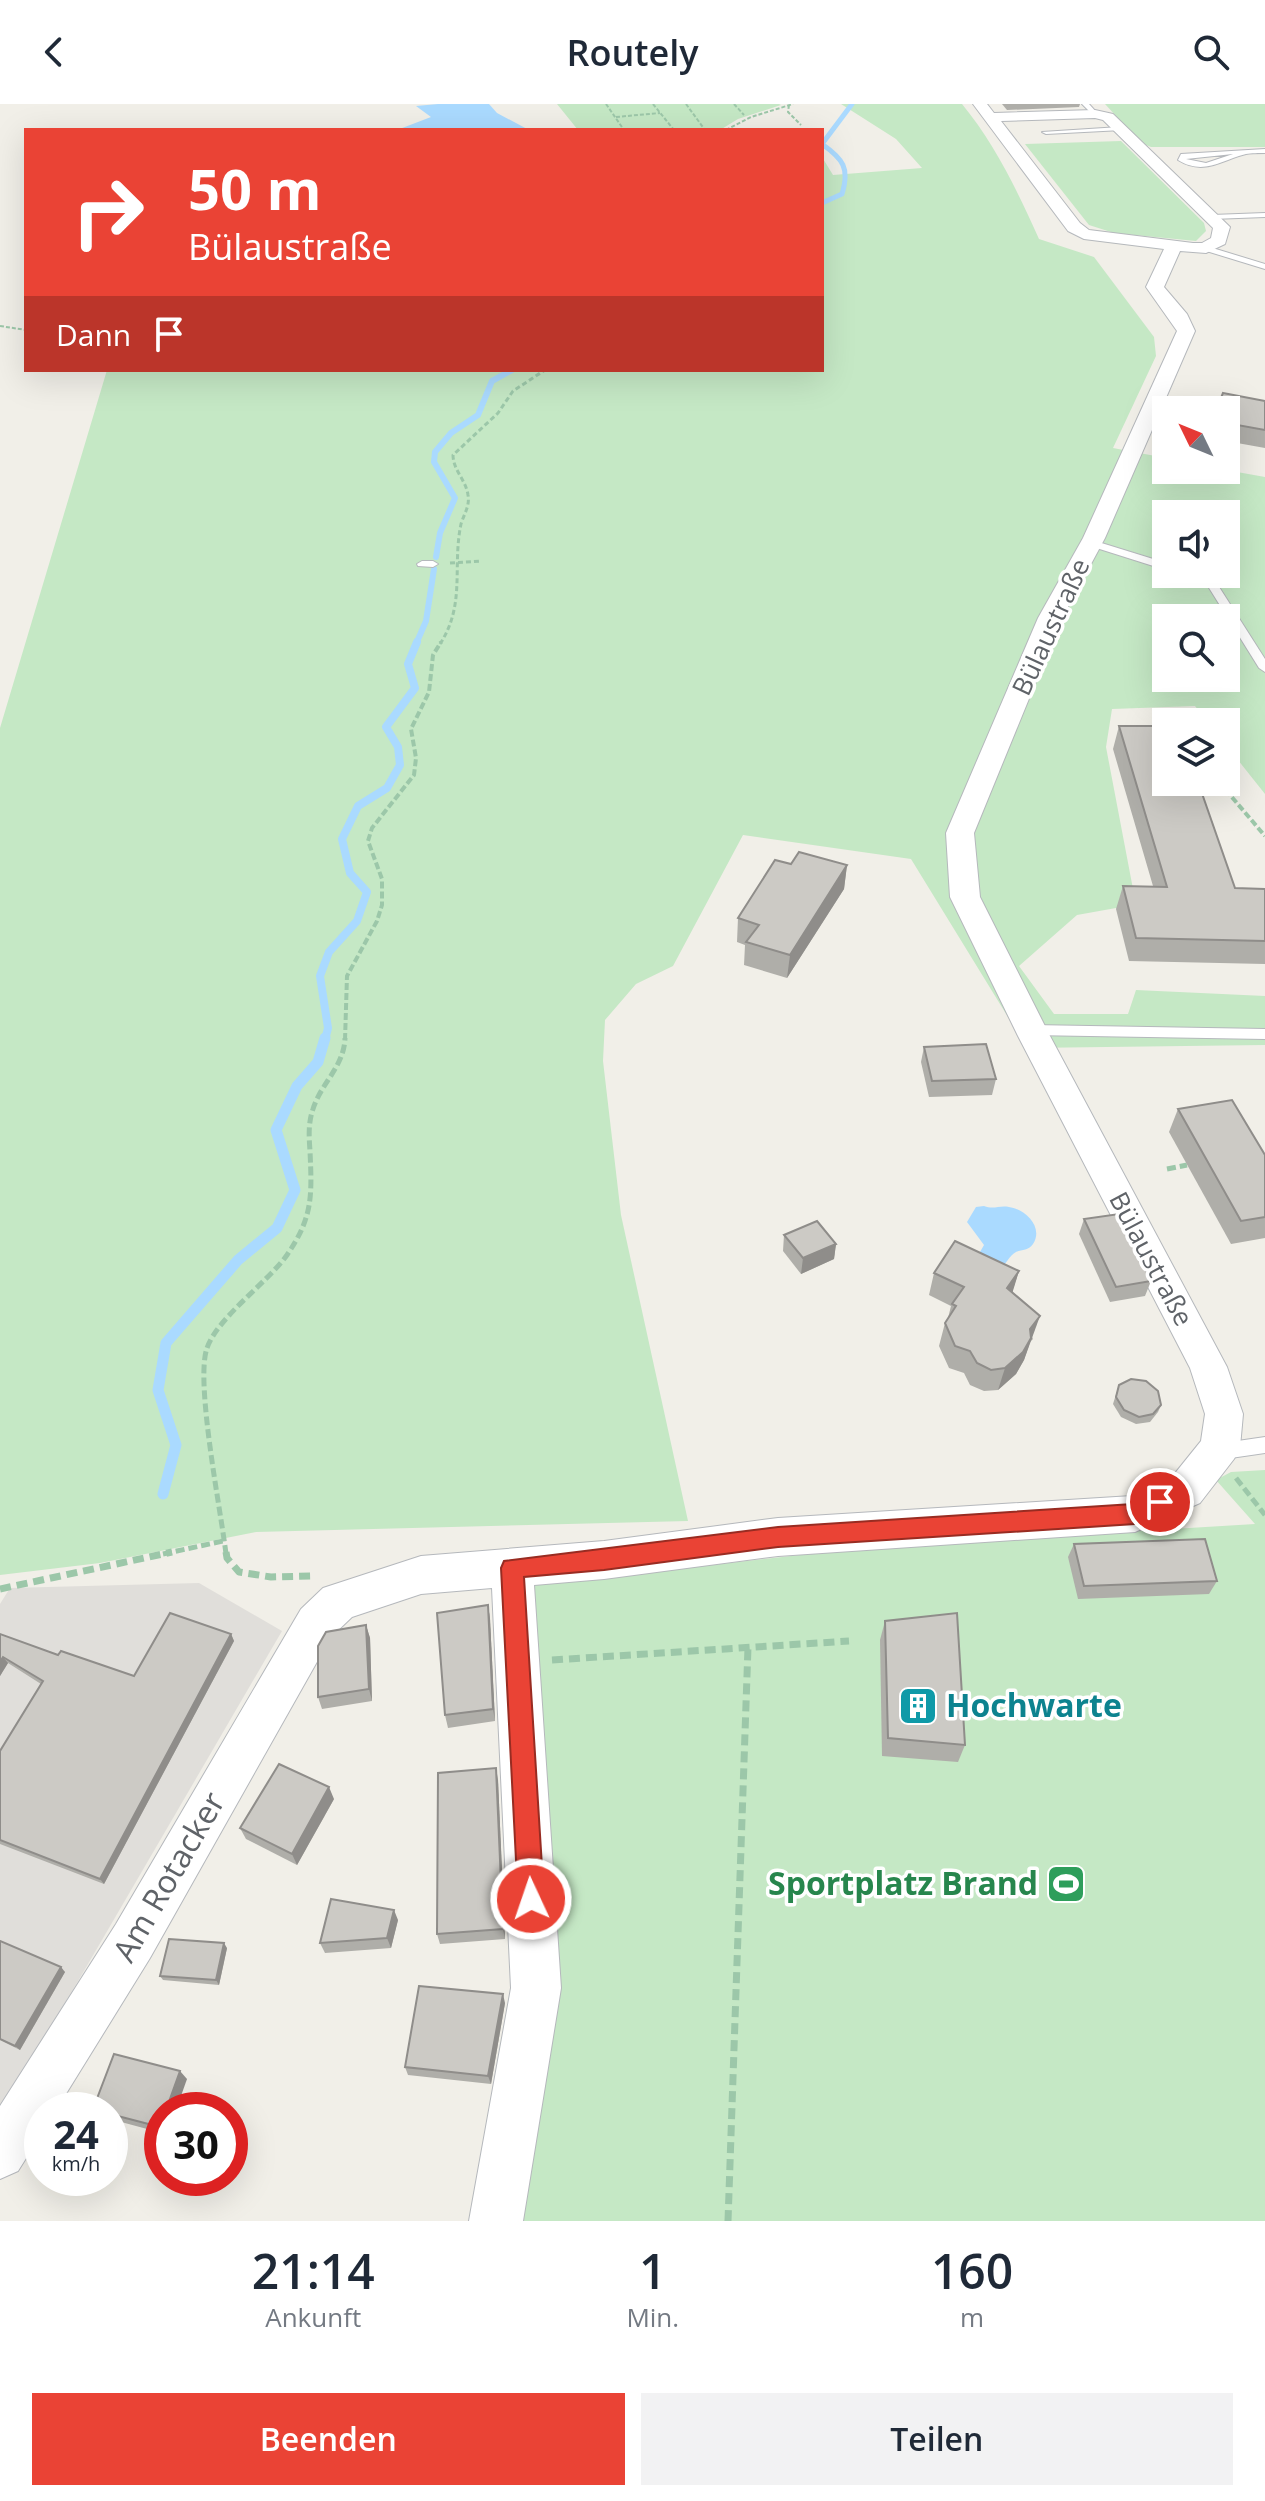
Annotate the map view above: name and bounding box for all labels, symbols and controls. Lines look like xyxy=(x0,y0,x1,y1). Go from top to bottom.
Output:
text: Routely xyxy=(566,28,699,77)
icon: back xyxy=(32,30,76,74)
icon: search xyxy=(1189,30,1233,74)
text: 50 m xyxy=(188,150,322,226)
icon: right xyxy=(56,160,160,264)
text: Bülaustraße xyxy=(188,222,392,271)
icon: arrive xyxy=(147,312,191,356)
text: Dann xyxy=(56,314,131,355)
north arrow xyxy=(1152,396,1240,484)
map controls xyxy=(1152,396,1240,796)
button: sound xyxy=(1152,500,1240,588)
street label: Bülaustraße xyxy=(1003,552,1098,701)
button: search xyxy=(1152,604,1240,692)
button: layers xyxy=(1152,708,1240,796)
street label: Bülaustraße xyxy=(1101,1185,1202,1332)
pin xyxy=(1126,1468,1194,1536)
icon: arrive xyxy=(1138,1480,1182,1524)
place label: Hochwarte xyxy=(946,1683,1122,1726)
building icon: Hochwarte xyxy=(897,1685,939,1727)
street label: Am Rotacker xyxy=(102,1783,234,1969)
position arrow xyxy=(489,1857,573,1941)
place label: Sportplatz Brand xyxy=(768,1861,1038,1904)
sports icon: Sportplatz Brand xyxy=(1045,1863,1087,1905)
speed limit sign: 30 xyxy=(144,2092,248,2196)
text: 24 xyxy=(53,2106,99,2161)
text: km/h xyxy=(52,2150,100,2177)
text: 21:14 xyxy=(252,2238,375,2303)
text: 1 xyxy=(639,2238,667,2303)
text: 160 xyxy=(931,2238,1013,2303)
text: Ankunft xyxy=(265,2299,361,2335)
text: Min. xyxy=(626,2299,679,2335)
text: m xyxy=(960,2299,984,2335)
button: Beenden xyxy=(32,2393,625,2485)
button: Teilen xyxy=(641,2393,1233,2485)

